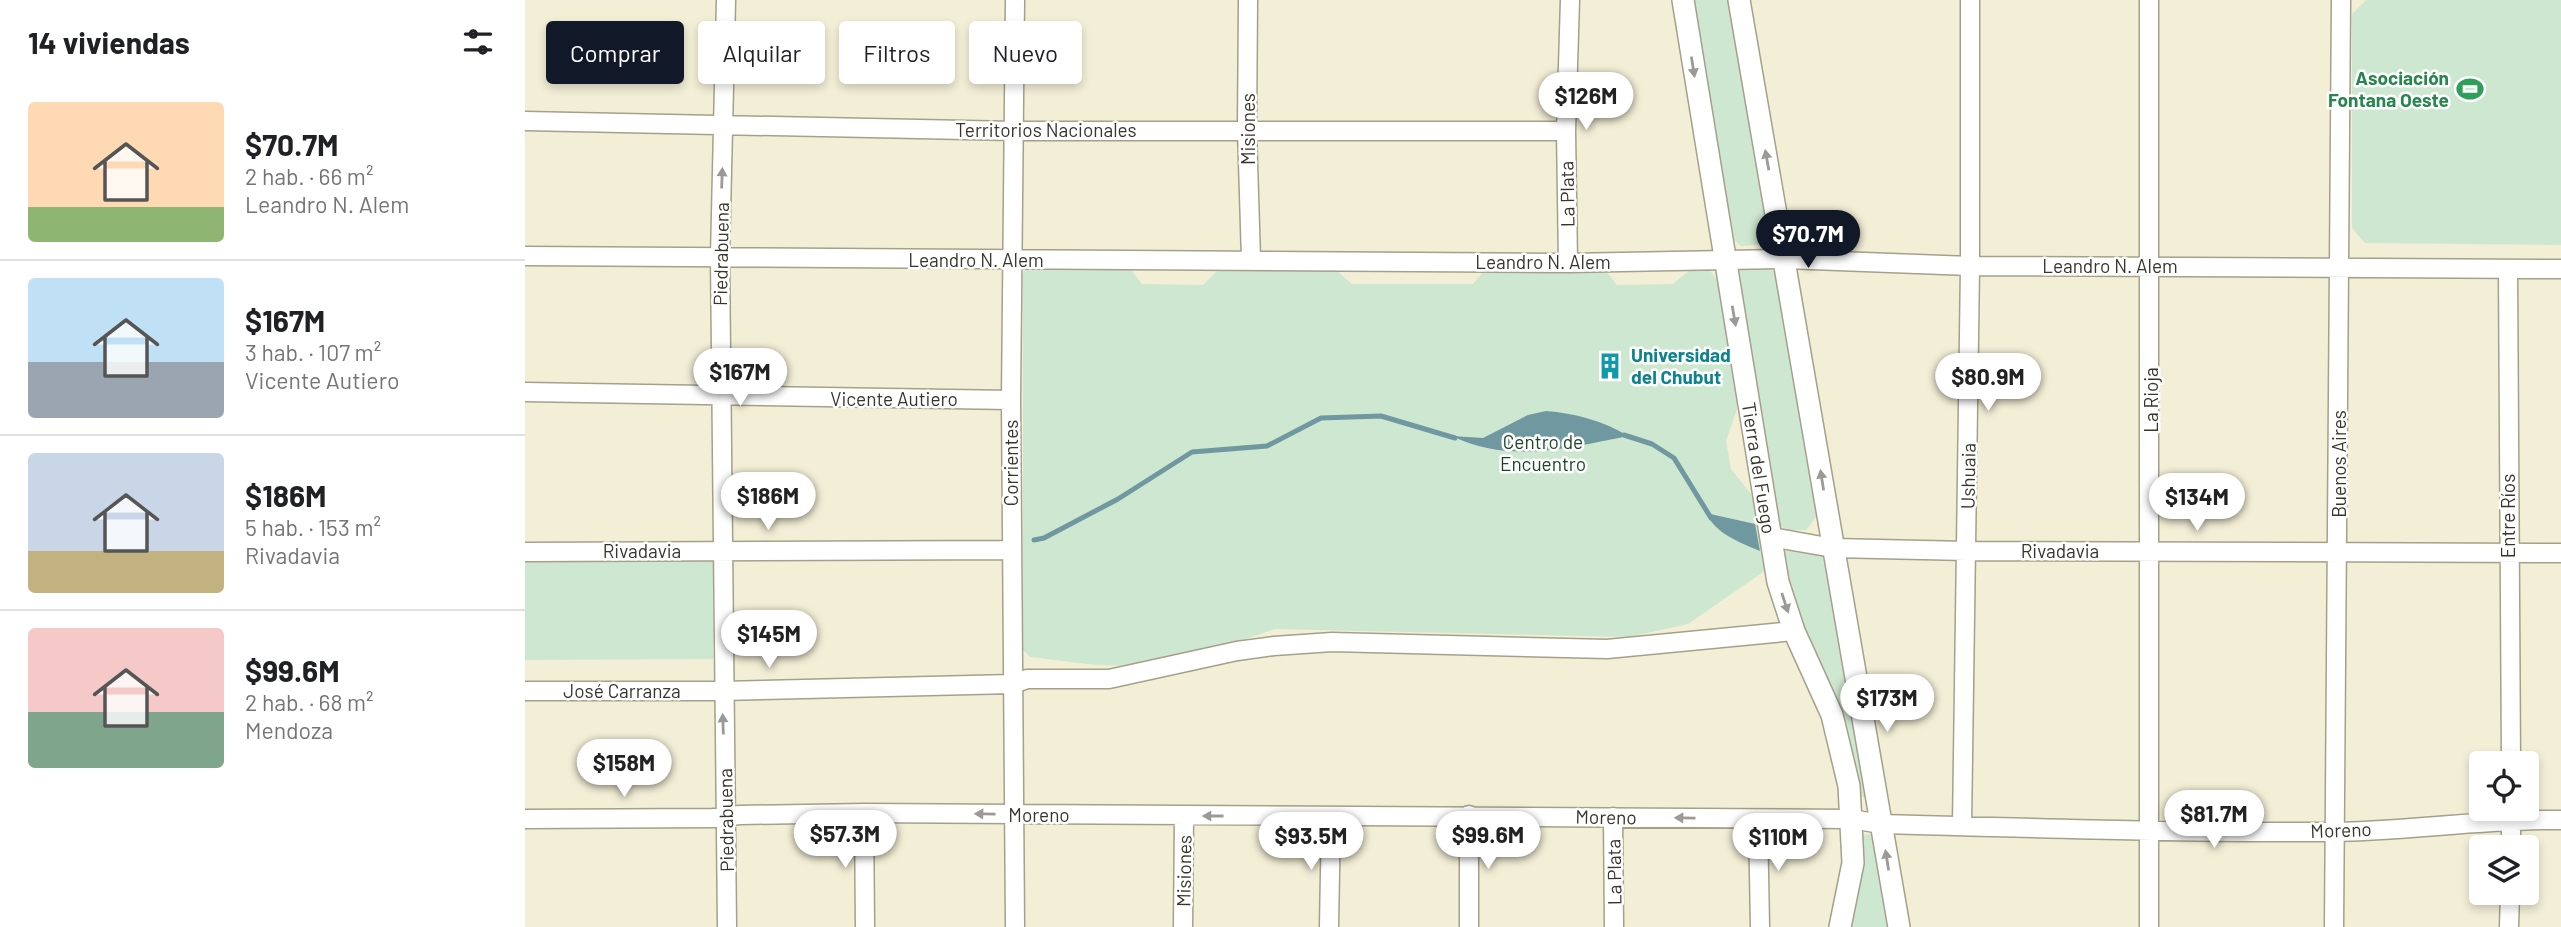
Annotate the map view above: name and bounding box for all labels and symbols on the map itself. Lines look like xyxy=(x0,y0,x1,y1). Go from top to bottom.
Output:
one-way arrow xyxy=(1688,56,1699,78)
place label: Asociación Fontana Oeste xyxy=(2328,66,2449,111)
pin: $126M xyxy=(1537,72,1635,132)
sports icon: Asociación Fontana Oeste xyxy=(2455,74,2485,104)
street label: Misiones xyxy=(1236,93,1259,165)
street label: Territorios Nacionales xyxy=(955,118,1137,141)
one-way arrow xyxy=(1762,149,1773,171)
street label: La Plata xyxy=(1554,161,1579,227)
one-way arrow xyxy=(717,166,728,188)
street label: Piedrabuena xyxy=(708,202,733,306)
pin: $70.7M xyxy=(1751,210,1865,270)
street label: Leandro N. Alem xyxy=(908,248,1044,271)
street label: Leandro N. Alem xyxy=(1475,250,1611,273)
street label: Leandro N. Alem xyxy=(2042,254,2178,277)
one-way arrow xyxy=(1729,305,1740,327)
place label: Universidad del Chubut xyxy=(1631,343,1731,388)
pin: $167M xyxy=(691,348,789,408)
building icon: Universidad del Chubut xyxy=(1595,351,1625,381)
pin: $80.9M xyxy=(1931,354,2045,413)
street label: La Rioja xyxy=(2139,367,2162,433)
street label: Vicente Autiero xyxy=(830,387,958,410)
street label: Tierra del Fuego xyxy=(1738,401,1781,535)
street label: Buenos Aires xyxy=(2327,410,2350,518)
street label: Corrientes xyxy=(999,420,1022,506)
park label: Centro de Encuentro xyxy=(1500,430,1586,475)
street label: Ushuaia xyxy=(1955,443,1980,509)
one-way arrow xyxy=(1816,469,1827,491)
pin: $186M xyxy=(719,472,817,532)
pin: $134M xyxy=(2148,474,2246,533)
street label: Entre Ríos xyxy=(2496,474,2519,558)
street label: Rivadavia xyxy=(603,539,681,562)
street label: Rivadavia xyxy=(2021,539,2099,562)
one-way arrow xyxy=(1780,593,1791,614)
pin: $145M xyxy=(720,610,818,670)
pin: $173M xyxy=(1838,674,1936,734)
street label: José Carranza xyxy=(563,679,681,702)
one-way arrow xyxy=(718,712,729,734)
pin: $158M xyxy=(575,740,673,799)
street label: Piedrabuena xyxy=(713,768,738,872)
pin: $81.7M xyxy=(2157,790,2271,850)
street label: Moreno xyxy=(1008,803,1070,826)
street label: Moreno xyxy=(1575,804,1637,829)
one-way arrow xyxy=(974,809,996,820)
pin: $57.3M xyxy=(788,810,902,870)
one-way arrow xyxy=(1201,810,1223,822)
pin: $93.5M xyxy=(1254,812,1368,872)
pin: $99.6M xyxy=(1431,812,1545,871)
one-way arrow xyxy=(1674,812,1696,824)
pin: $110M xyxy=(1729,814,1827,873)
street label: Moreno xyxy=(2310,817,2372,842)
street label: Misiones xyxy=(1171,835,1196,907)
street label: La Plata xyxy=(1601,839,1626,905)
one-way arrow xyxy=(1881,849,1892,871)

